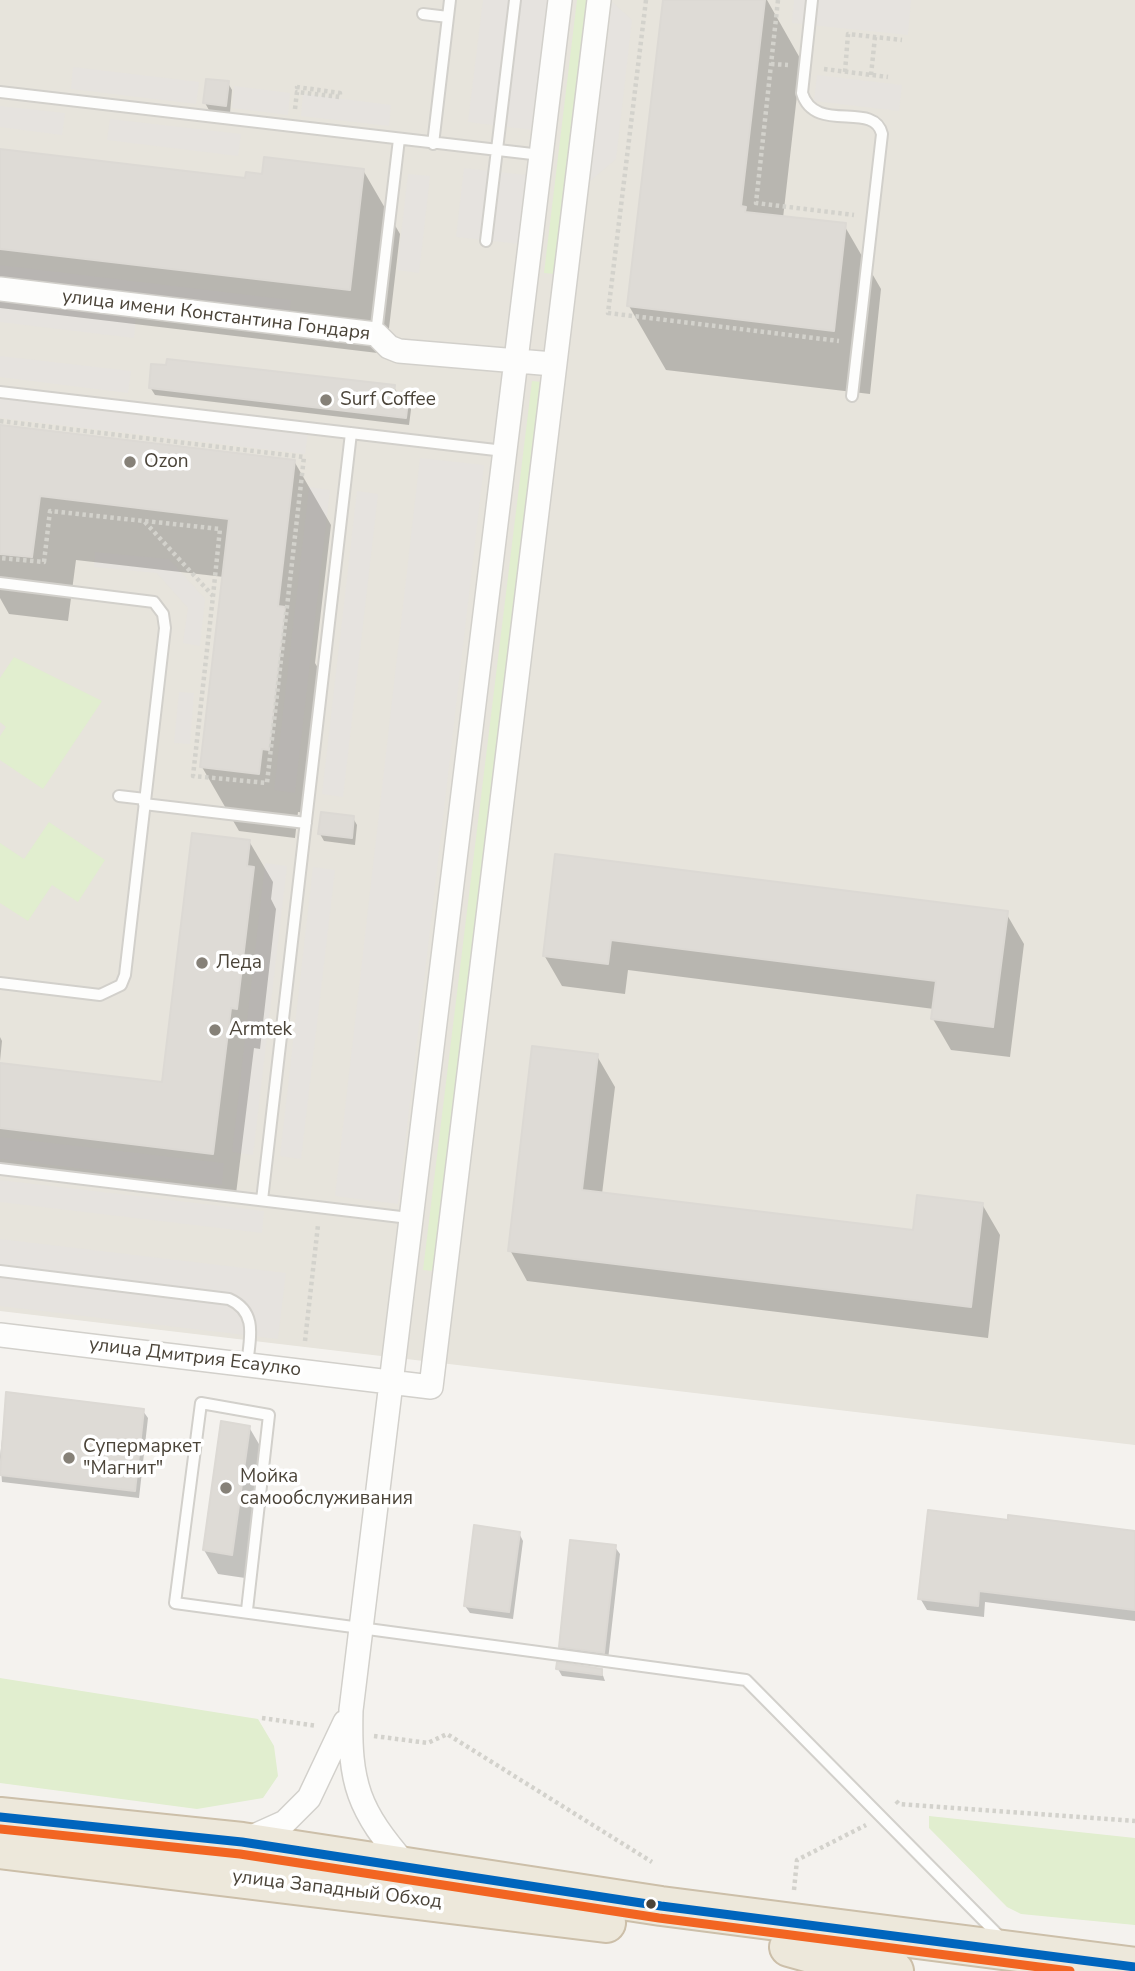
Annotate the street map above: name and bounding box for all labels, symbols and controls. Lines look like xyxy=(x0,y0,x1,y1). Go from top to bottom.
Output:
street label: улица имени Константина Гондаря xyxy=(61,286,371,346)
place label: Surf Coffee xyxy=(340,389,436,411)
marker: Surf Coffee xyxy=(318,392,334,408)
place label: Ozon xyxy=(144,451,189,473)
marker: Ozon xyxy=(122,454,138,470)
place label: Леда xyxy=(216,952,262,974)
marker: Леда xyxy=(194,955,210,971)
place label: Armtek xyxy=(229,1019,292,1041)
marker: Armtek xyxy=(207,1022,223,1038)
street label: улица Дмитрия Есаулко xyxy=(88,1334,302,1382)
place label: Супермаркет "Магнит" xyxy=(83,1436,201,1480)
marker: Супермаркет "Магнит" xyxy=(61,1450,77,1466)
place label: Мойка самообслуживания xyxy=(240,1466,413,1510)
marker: Мойка самообслуживания xyxy=(218,1480,234,1496)
street label: улица Западный Обход xyxy=(231,1866,443,1914)
unlabelled marker xyxy=(644,1897,658,1911)

